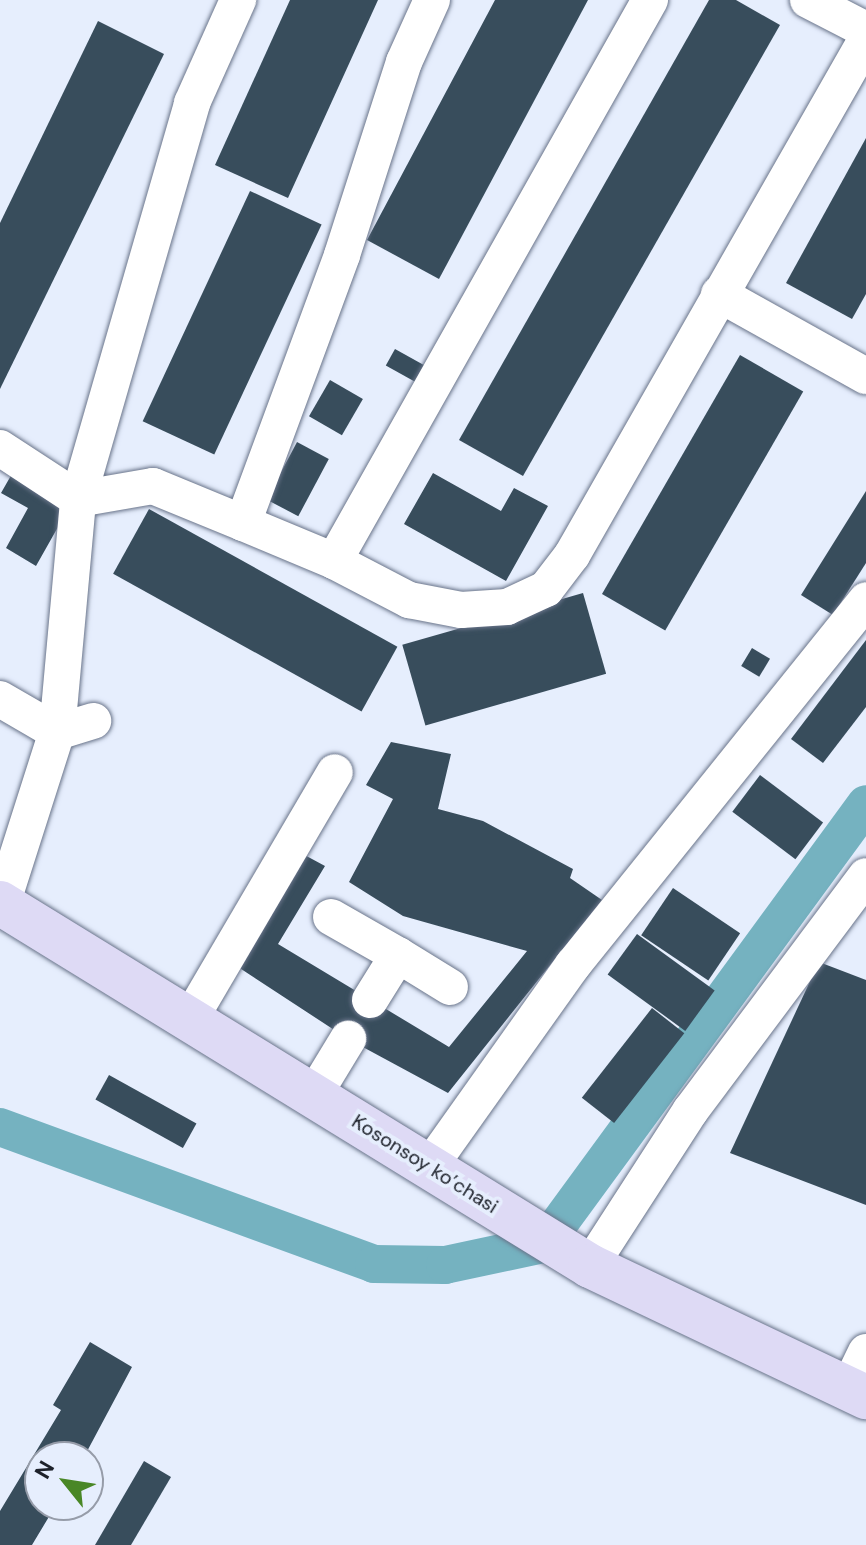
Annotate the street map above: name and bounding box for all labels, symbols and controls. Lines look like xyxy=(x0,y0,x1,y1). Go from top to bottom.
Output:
street label: Kosonsoy ko’chasi xyxy=(347,1109,503,1219)
north arrow xyxy=(24,1441,104,1521)
text: N xyxy=(28,1456,61,1484)

